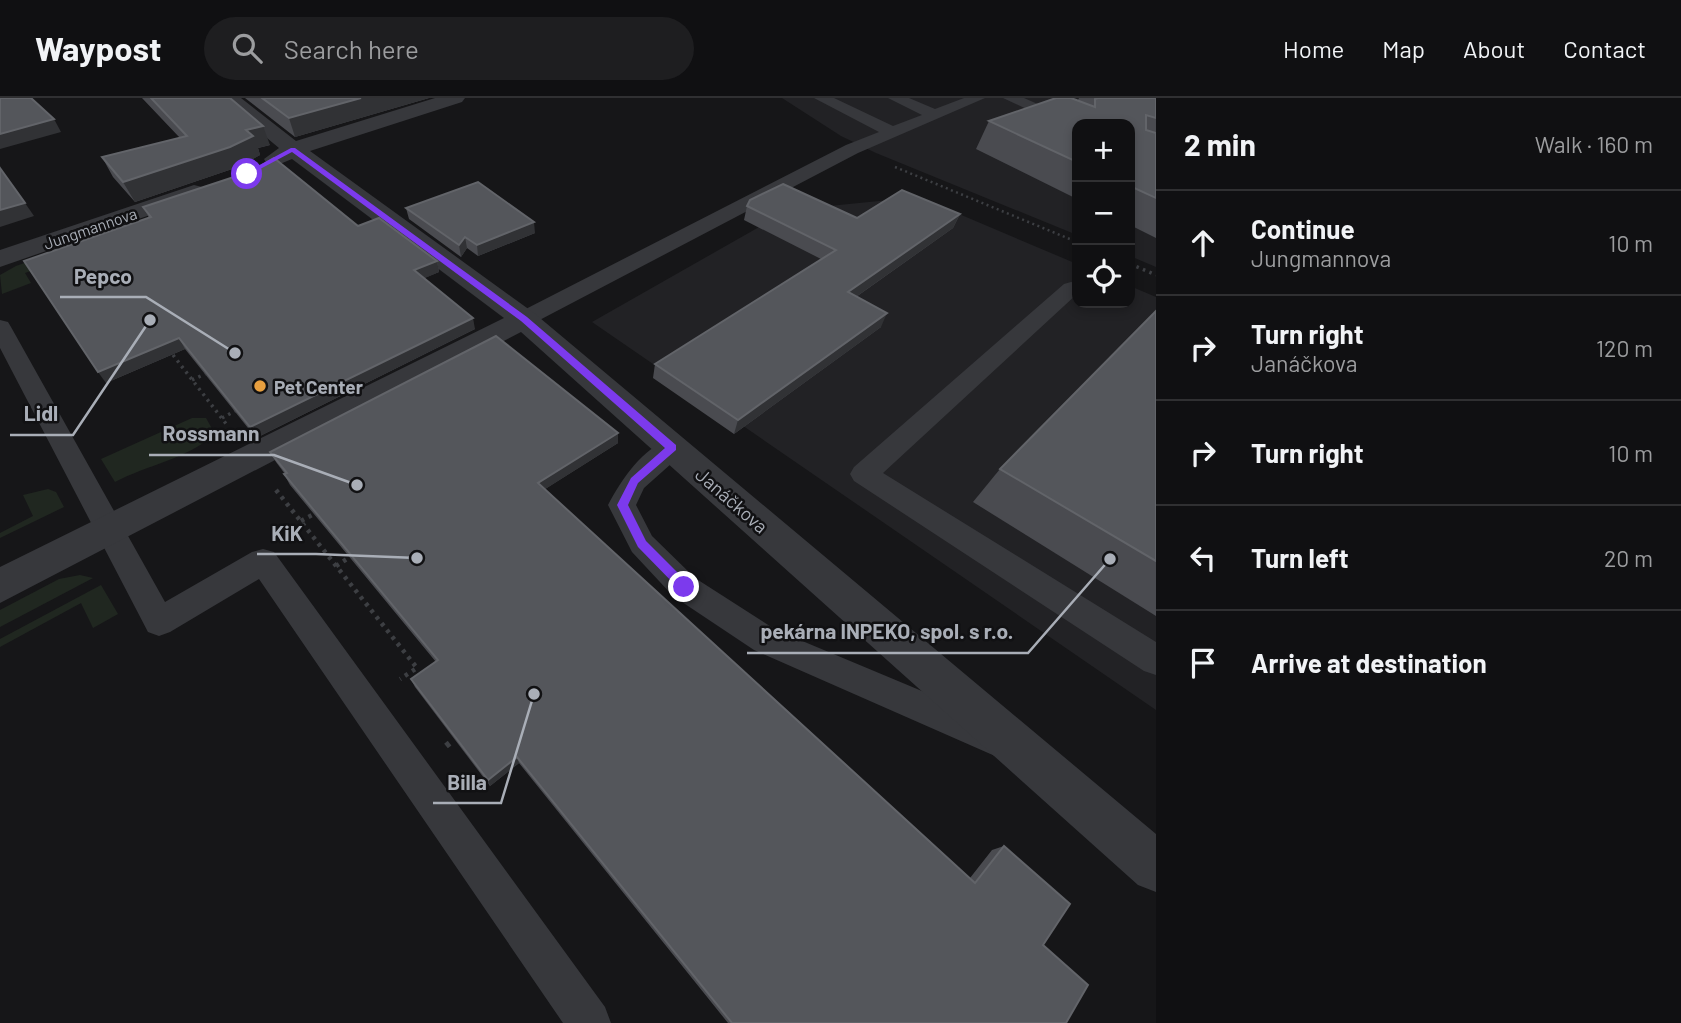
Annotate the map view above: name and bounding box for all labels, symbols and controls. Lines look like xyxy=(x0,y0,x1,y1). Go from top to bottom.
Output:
search box xyxy=(204,17,694,80)
text: Waypost xyxy=(35,28,162,68)
icon: search xyxy=(228,29,266,67)
text: Search here xyxy=(284,33,419,64)
text: Home xyxy=(1283,34,1344,63)
text: Map xyxy=(1382,34,1425,63)
text: About xyxy=(1463,34,1525,63)
text: Contact xyxy=(1563,34,1646,63)
map controls xyxy=(1072,119,1135,308)
button: + xyxy=(1072,119,1135,182)
text: 2 min xyxy=(1184,126,1256,162)
text: Walk · 160 m xyxy=(1535,130,1653,158)
route start xyxy=(231,158,262,189)
button: − xyxy=(1072,182,1135,245)
street label: Jungmannova xyxy=(41,203,139,253)
text: Continue xyxy=(1251,213,1355,244)
icon: ahead xyxy=(1184,224,1222,262)
text: 10 m xyxy=(1608,229,1653,257)
text: Jungmannova xyxy=(1251,244,1391,272)
button: locate xyxy=(1072,245,1135,308)
callout: Pepco xyxy=(60,255,146,297)
text: Pepco xyxy=(74,263,132,288)
text: Turn right xyxy=(1251,318,1364,349)
icon: right xyxy=(1184,329,1222,367)
text: 120 m xyxy=(1596,334,1653,362)
text: Janáčkova xyxy=(1251,349,1358,377)
place label: Pet Center xyxy=(274,375,364,398)
marker: Pet Center xyxy=(252,378,268,394)
callout: Lidl xyxy=(10,393,73,435)
text: Lidl xyxy=(24,400,58,425)
callout: Rossmann xyxy=(149,413,274,455)
text: Rossmann xyxy=(163,420,259,445)
icon: right xyxy=(1184,434,1222,472)
text: Turn right xyxy=(1251,437,1364,468)
text: 10 m xyxy=(1608,439,1653,467)
street label: Janáčkova xyxy=(691,462,773,538)
callout: KiK xyxy=(257,512,316,554)
text: KiK xyxy=(271,520,303,545)
icon: left xyxy=(1184,539,1222,577)
text: Turn left xyxy=(1251,542,1349,573)
text: 20 m xyxy=(1604,544,1653,572)
route end xyxy=(668,571,699,602)
callout: pekárna INPEKO, spol. s r.o. xyxy=(747,611,1028,653)
text: pekárna INPEKO, spol. s r.o. xyxy=(761,618,1014,643)
icon: arrive xyxy=(1184,644,1222,682)
text: Arrive at destination xyxy=(1251,647,1487,678)
callout: Billa xyxy=(433,761,501,803)
text: Billa xyxy=(447,769,487,794)

